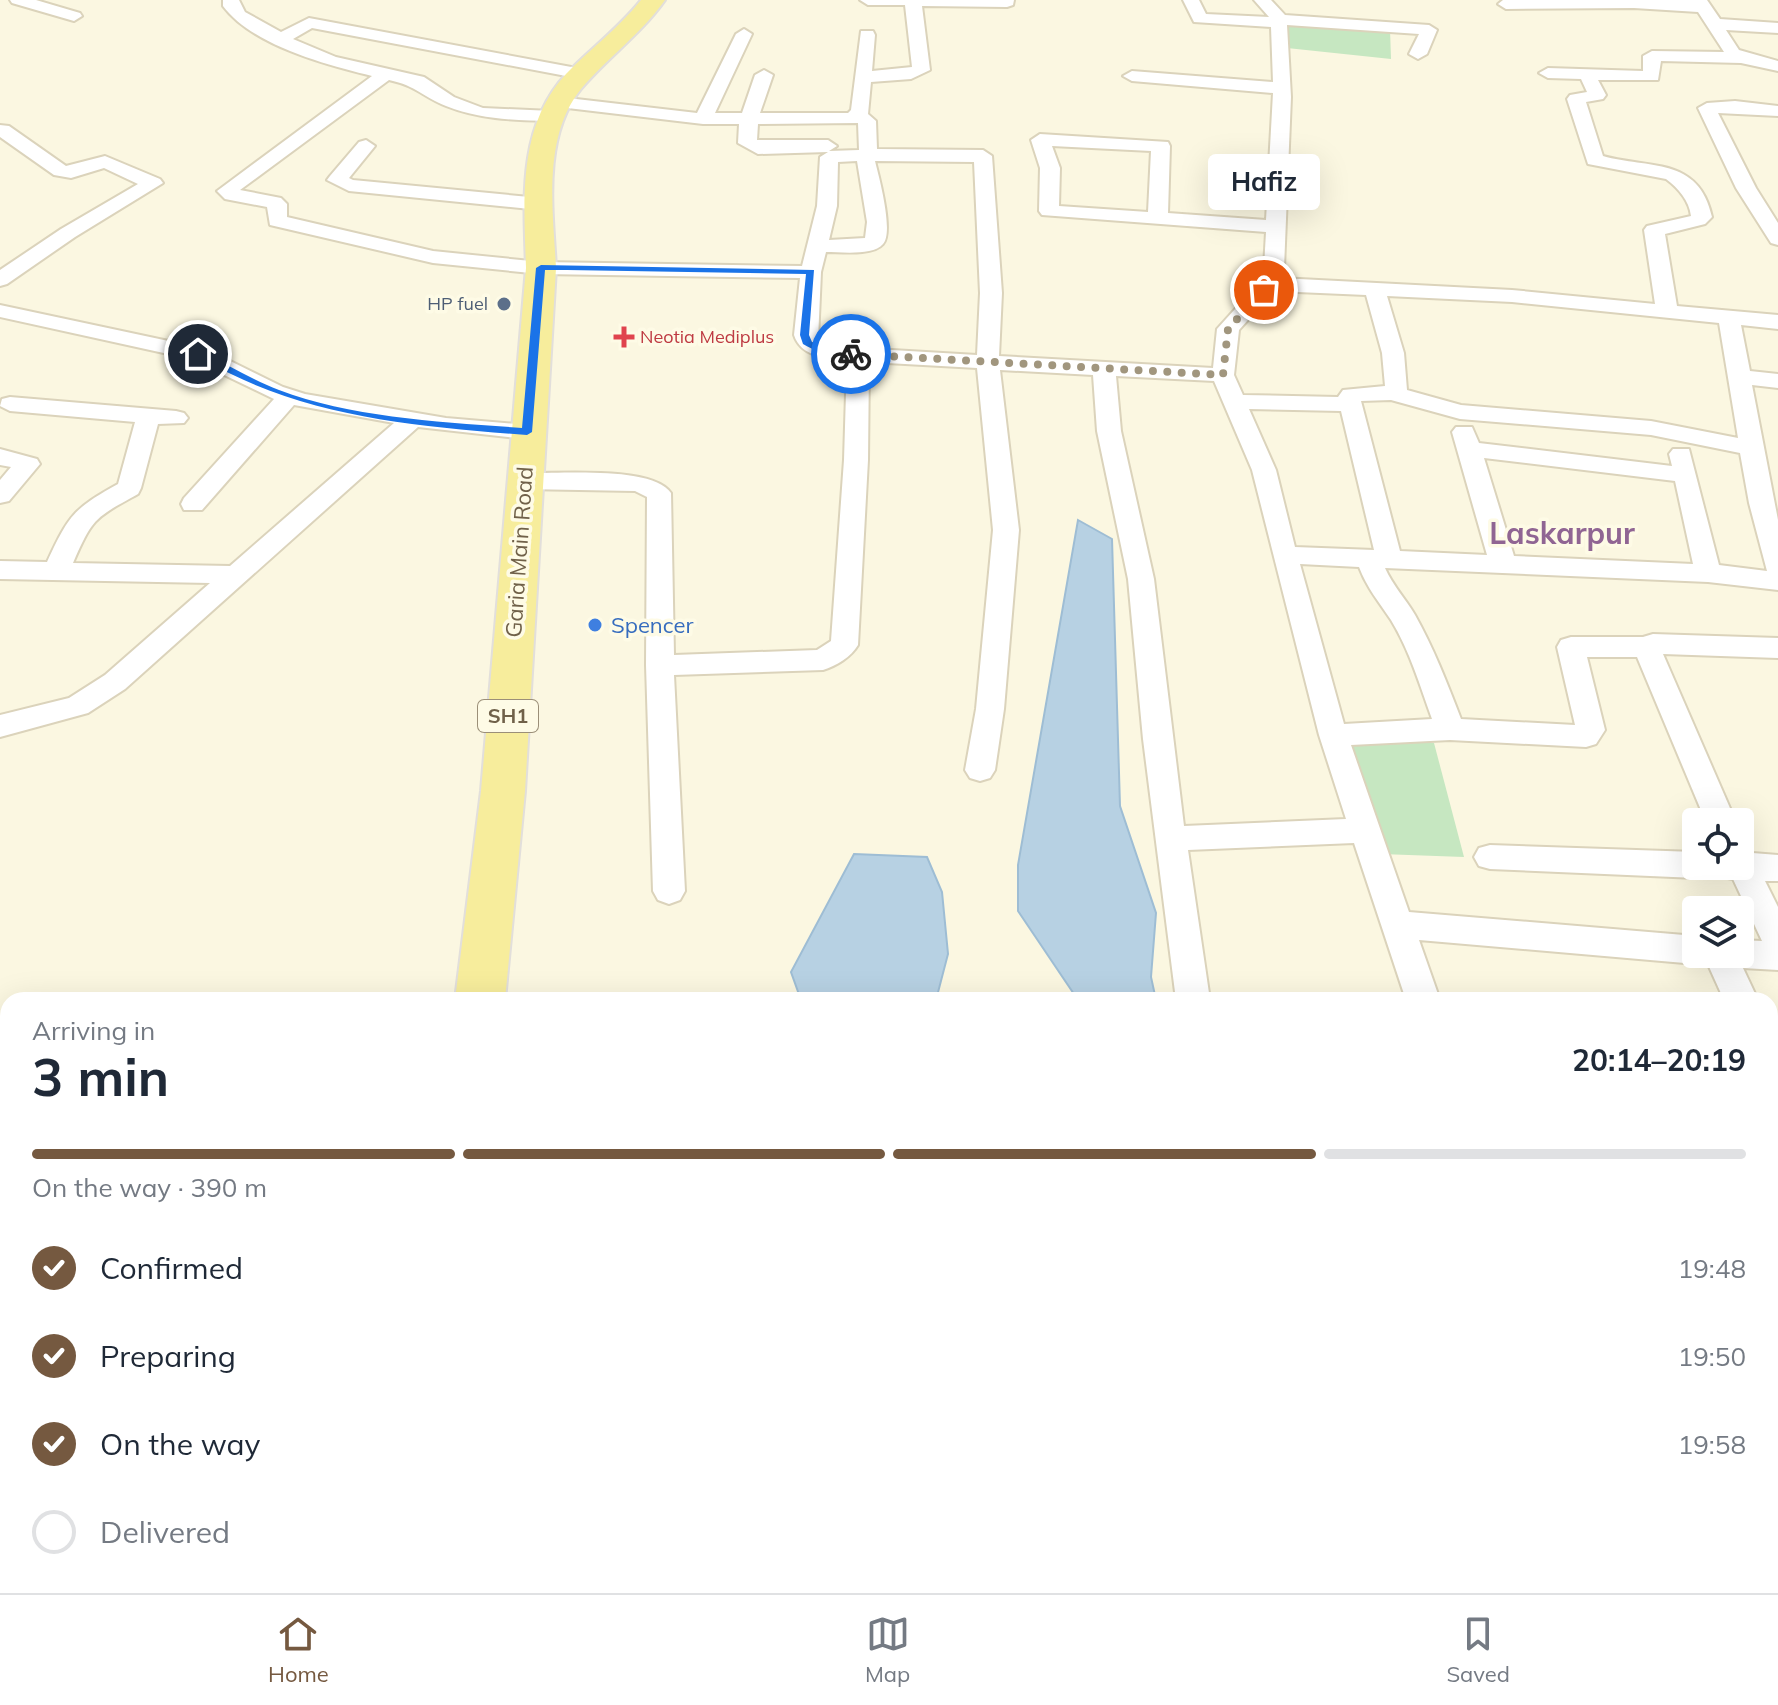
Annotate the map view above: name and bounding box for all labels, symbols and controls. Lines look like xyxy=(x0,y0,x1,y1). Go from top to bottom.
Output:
callout: Hafiz xyxy=(1208,154,1320,210)
text: Hafiz xyxy=(1231,165,1297,198)
pin xyxy=(1230,256,1298,324)
icon: bag xyxy=(1242,268,1286,312)
place label: HP fuel xyxy=(427,292,488,315)
marker: HP fuel xyxy=(495,295,513,313)
courier xyxy=(811,314,891,394)
pin xyxy=(164,320,232,388)
place label: Neotia Mediplus xyxy=(640,325,774,348)
marker: Neotia Mediplus xyxy=(615,328,633,346)
icon: home xyxy=(176,332,220,376)
icon: bike xyxy=(829,332,873,376)
street label: Garia Main Road xyxy=(499,466,539,638)
district label: Laskarpur xyxy=(1489,514,1635,552)
place label: Spencer xyxy=(611,611,693,639)
marker: Spencer xyxy=(586,616,604,634)
road number: SH1 xyxy=(478,700,538,732)
map controls xyxy=(1682,808,1754,968)
button: locate xyxy=(1682,808,1754,880)
button: layers xyxy=(1682,896,1754,968)
text: Arriving in xyxy=(32,1014,155,1047)
text: 20:14–20:19 xyxy=(1572,1041,1746,1079)
text: 3 min xyxy=(32,1044,169,1109)
text: On the way · 390 m xyxy=(32,1171,267,1204)
icon: check xyxy=(32,1246,76,1290)
text: Confirmed xyxy=(100,1249,243,1287)
text: 19:48 xyxy=(1678,1252,1746,1285)
icon: check xyxy=(32,1334,76,1378)
text: Preparing xyxy=(100,1337,236,1375)
text: 19:50 xyxy=(1678,1340,1746,1373)
icon: check xyxy=(32,1422,76,1466)
text: On the way xyxy=(100,1425,260,1463)
text: 19:58 xyxy=(1678,1428,1746,1461)
text: Delivered xyxy=(100,1513,230,1551)
tab: Home xyxy=(268,1612,329,1688)
tab: Map xyxy=(865,1612,910,1688)
tab: Saved xyxy=(1446,1612,1510,1688)

